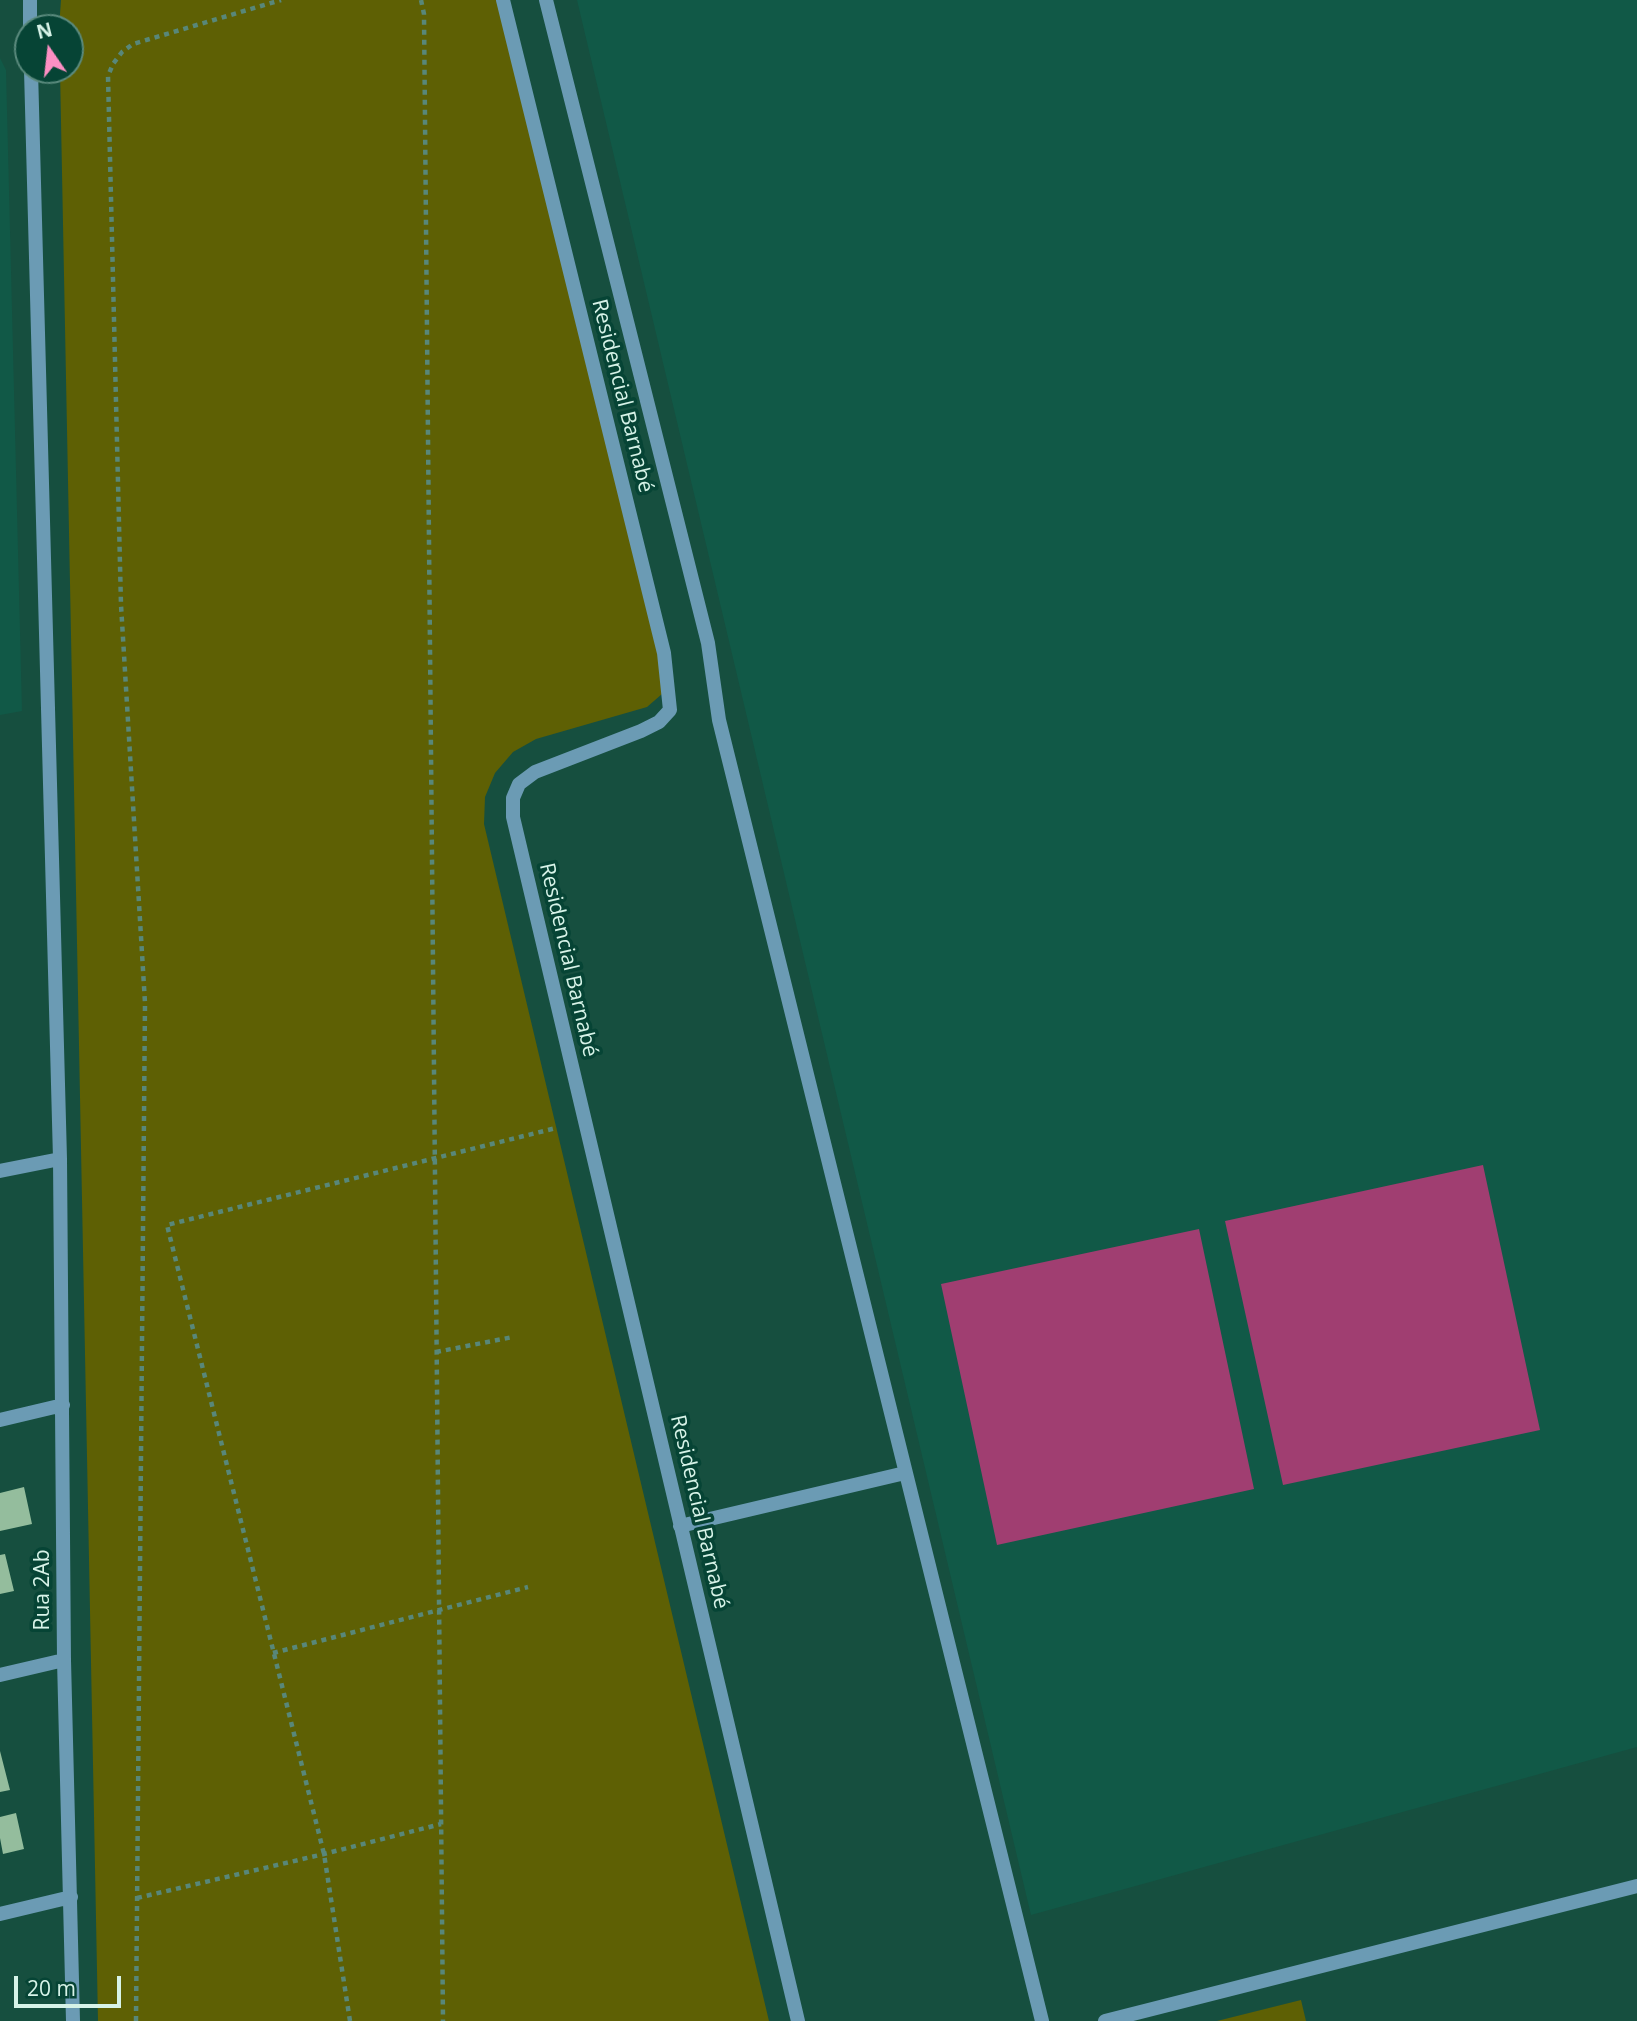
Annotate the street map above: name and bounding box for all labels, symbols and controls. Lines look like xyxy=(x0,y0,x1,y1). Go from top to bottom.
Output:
north arrow xyxy=(14,14,84,84)
text: N xyxy=(34,16,55,45)
street label: Residencial Barnabé xyxy=(586,297,658,495)
street label: Residencial Barnabé xyxy=(533,861,603,1059)
street label: Residencial Barnabé xyxy=(664,1413,734,1611)
street label: Rua 2Ab xyxy=(30,1549,56,1631)
scale bar xyxy=(18,1962,124,2006)
text: 20 m xyxy=(27,1974,76,2002)

